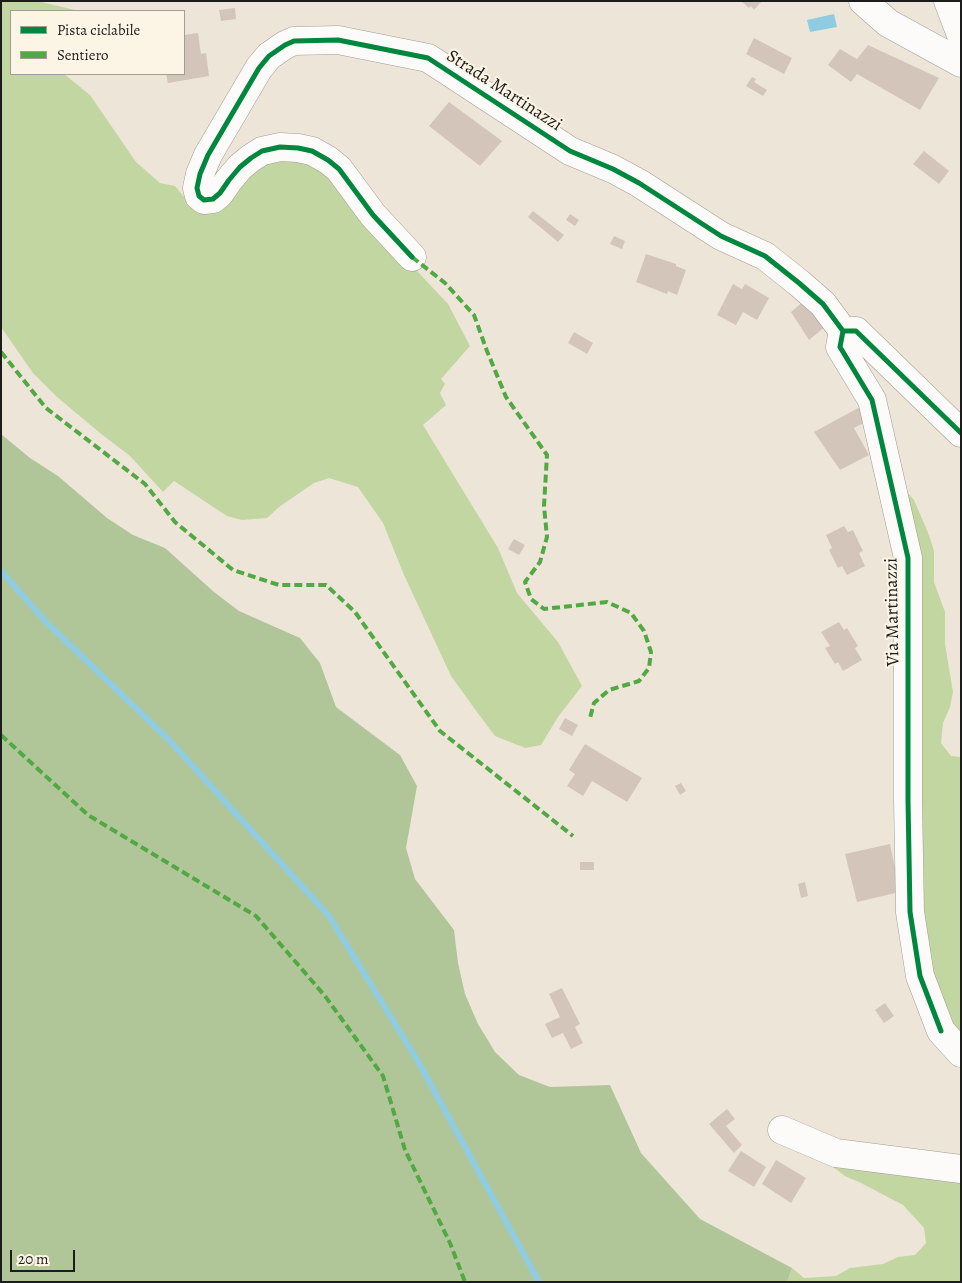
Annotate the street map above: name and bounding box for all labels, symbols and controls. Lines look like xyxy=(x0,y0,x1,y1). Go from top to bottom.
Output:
legend xyxy=(10,10,185,75)
text: Pista ciclabile xyxy=(57,20,140,40)
text: Sentiero xyxy=(57,45,109,65)
street label: Strada Martinazzi xyxy=(442,46,566,136)
street label: Via Martinazzi xyxy=(881,558,905,666)
scale bar xyxy=(12,1240,78,1272)
text: 20 m xyxy=(18,1249,49,1269)

